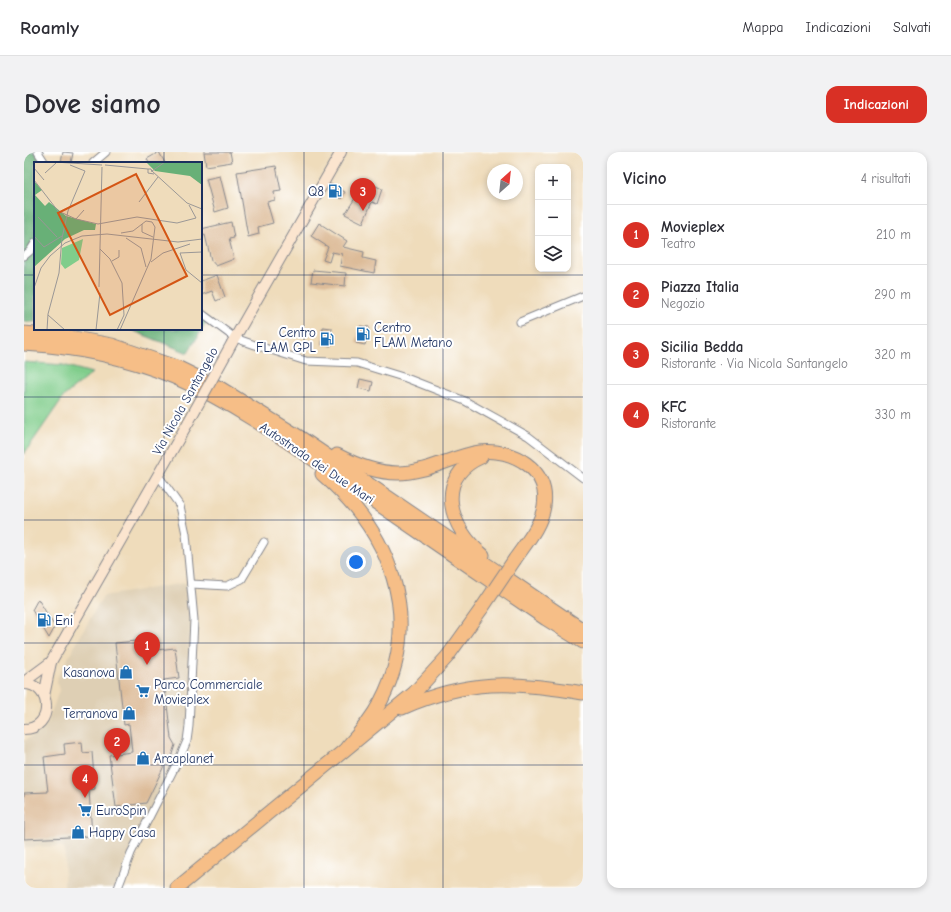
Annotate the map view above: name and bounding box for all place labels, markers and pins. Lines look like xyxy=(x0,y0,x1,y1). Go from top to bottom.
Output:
pin: 3 xyxy=(350,178,376,211)
fuel station icon: Q8 xyxy=(327,183,343,199)
place label: Q8 xyxy=(308,184,324,199)
place label: Centro FLAM Metano xyxy=(374,320,452,350)
place label: Centro FLAM GPL xyxy=(256,325,316,355)
fuel station icon: Centro FLAM Metano xyxy=(355,326,371,342)
fuel station icon: Centro FLAM GPL xyxy=(319,331,335,347)
fuel station icon: Eni xyxy=(36,612,52,628)
place label: Eni xyxy=(55,613,73,628)
pin: 1 xyxy=(134,632,160,665)
shop icon: Kasanova xyxy=(118,664,134,680)
place label: Kasanova xyxy=(63,665,115,680)
place label: Parco Commerciale Movieplex xyxy=(154,677,263,707)
supermarket icon: Parco Commerciale Movieplex xyxy=(135,683,151,699)
shop icon: Terranova xyxy=(121,705,137,721)
place label: Terranova xyxy=(63,706,118,721)
pin: 2 xyxy=(104,728,130,761)
shop icon: Arcaplanet xyxy=(135,750,151,766)
place label: Arcaplanet xyxy=(154,751,214,766)
pin: 4 xyxy=(72,765,98,798)
supermarket icon: EuroSpin xyxy=(77,802,93,818)
place label: EuroSpin xyxy=(96,803,147,818)
shop icon: Happy Casa xyxy=(70,824,86,840)
place label: Happy Casa xyxy=(89,825,156,840)

